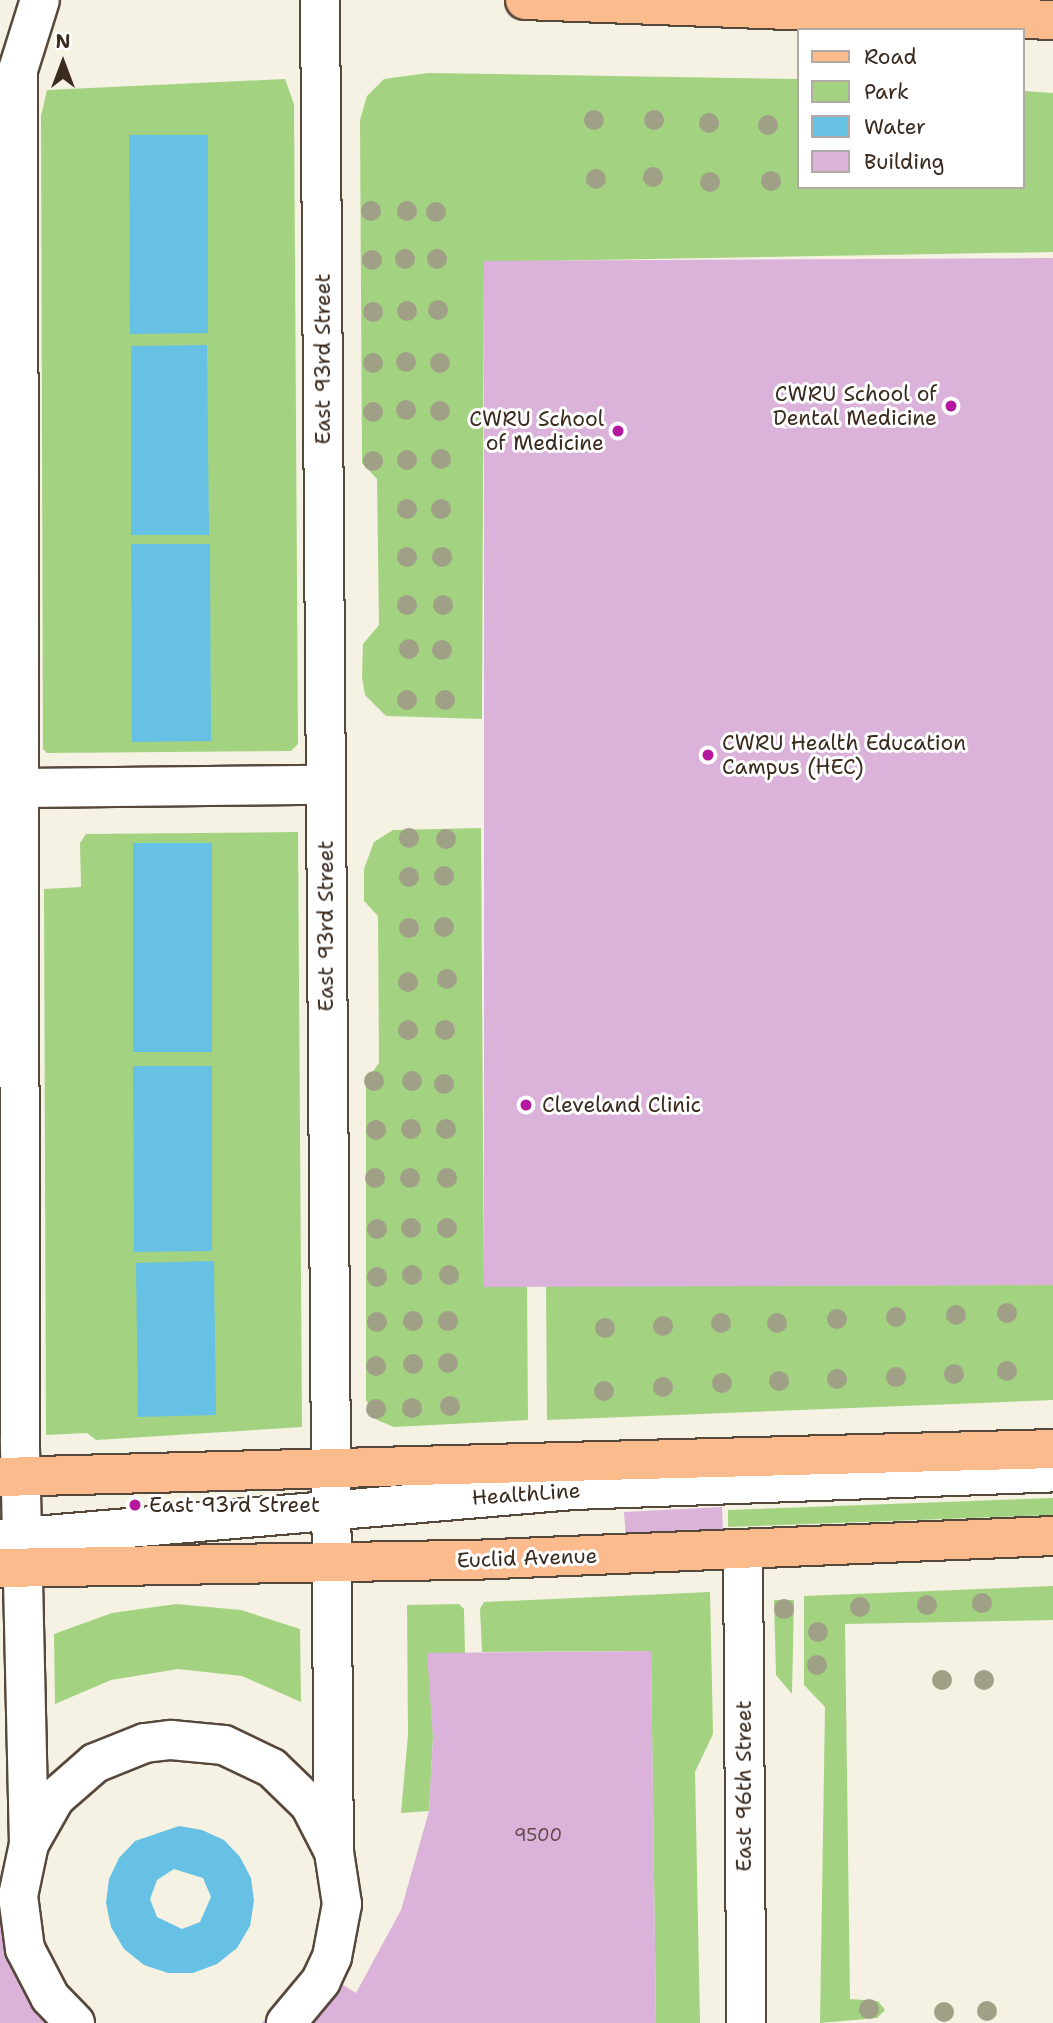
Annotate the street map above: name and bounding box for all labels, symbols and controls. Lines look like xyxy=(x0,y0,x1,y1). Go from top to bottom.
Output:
north arrow xyxy=(28,28,98,98)
legend xyxy=(797,28,1025,189)
text: N xyxy=(55,29,71,54)
text: Road xyxy=(864,43,917,71)
text: Park xyxy=(864,78,909,106)
text: Water xyxy=(864,113,926,141)
text: Building xyxy=(864,148,944,176)
street label: East 93rd Street xyxy=(310,273,336,445)
place label: CWRU School of Dental Medicine xyxy=(773,381,937,431)
marker: CWRU School of Dental Medicine xyxy=(943,398,959,414)
place label: CWRU School of Medicine xyxy=(469,406,604,456)
marker: CWRU School of Medicine xyxy=(610,423,626,439)
place label: CWRU Health Education Campus (HEC) xyxy=(722,730,966,780)
marker: CWRU Health Education Campus (HEC) xyxy=(700,747,716,763)
street label: East 93rd Street xyxy=(313,840,339,1012)
place label: Cleveland Clinic xyxy=(542,1092,701,1118)
marker: Cleveland Clinic xyxy=(516,1095,536,1115)
street label: HealthLine xyxy=(471,1478,581,1510)
place label: East 93rd Street xyxy=(149,1492,320,1518)
marker: East 93rd Street xyxy=(127,1497,143,1513)
street label: Euclid Avenue xyxy=(456,1543,598,1573)
street label: East 96th Street xyxy=(731,1700,757,1872)
house number: 9500 xyxy=(514,1824,562,1846)

